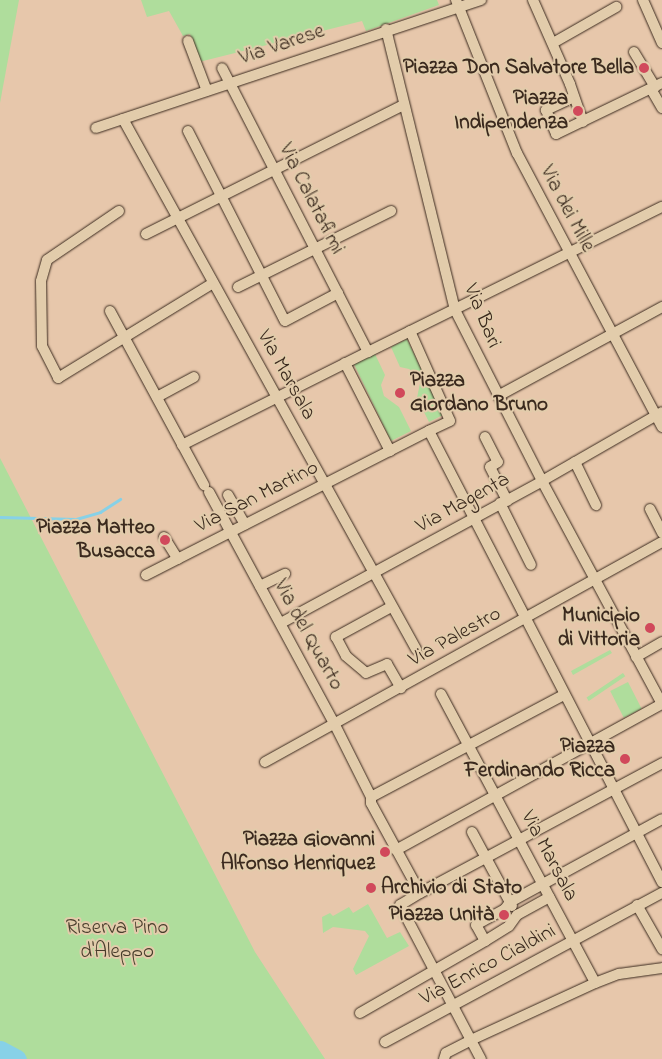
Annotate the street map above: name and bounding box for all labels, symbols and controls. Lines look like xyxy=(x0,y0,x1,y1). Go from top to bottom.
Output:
street label: Via Varese xyxy=(236,19,328,71)
place label: Piazza Don Salvatore Bella xyxy=(403,55,634,81)
marker: Piazza Don Salvatore Bella xyxy=(638,62,650,74)
place label: Piazza Indipendenza xyxy=(454,86,568,136)
marker: Piazza Indipendenza xyxy=(572,105,584,117)
street label: Via Calatafimi xyxy=(272,139,350,259)
street label: Via dei Mille xyxy=(534,161,600,257)
street label: Via Bari xyxy=(458,280,506,352)
street label: Via Marsala xyxy=(251,326,321,424)
place label: Piazza Giordano Bruno xyxy=(410,368,548,418)
marker: Piazza Giordano Bruno xyxy=(394,387,406,399)
street label: Via San Martino xyxy=(191,455,323,539)
street label: Via Magenta xyxy=(412,467,514,539)
place label: Piazza Matteo Busacca xyxy=(36,515,155,565)
marker: Piazza Matteo Busacca xyxy=(159,534,171,546)
street label: Via del Quarto xyxy=(267,575,349,695)
street label: Via Palestro xyxy=(404,601,506,673)
place label: Municipio di Vittoria xyxy=(558,603,640,653)
marker: Municipio di Vittoria xyxy=(644,622,656,634)
place label: Piazza Ferdinando Ricca xyxy=(464,734,615,784)
marker: Piazza Ferdinando Ricca xyxy=(619,753,631,765)
street label: Via Marsala xyxy=(515,806,583,906)
place label: Piazza Giovanni Alfonso Henriquez xyxy=(221,827,375,877)
marker: Piazza Giovanni Alfonso Henriquez xyxy=(379,846,391,858)
place label: Archivio di Stato xyxy=(381,875,522,901)
marker: Archivio di Stato xyxy=(365,882,377,894)
place label: Piazza Unità xyxy=(389,902,494,928)
marker: Piazza Unità xyxy=(498,909,510,921)
park label: Riserva Pino d'Aleppo xyxy=(66,915,168,965)
street label: Via Enrico Cialdini xyxy=(416,919,560,1011)

